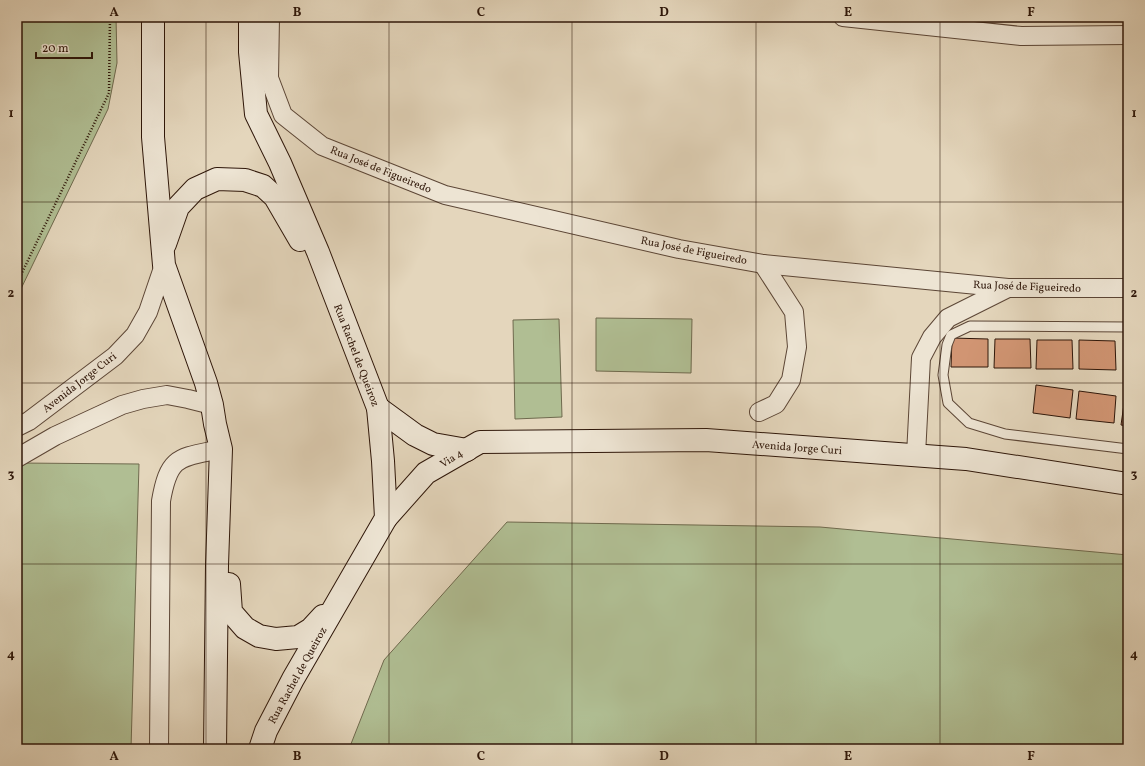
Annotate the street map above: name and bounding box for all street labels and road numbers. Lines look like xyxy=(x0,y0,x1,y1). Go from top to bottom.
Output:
street label: Rua José de Figueiredo xyxy=(328,143,433,198)
street label: Rua José de Figueiredo xyxy=(639,234,748,269)
street label: Rua José de Figueiredo xyxy=(973,278,1081,297)
street label: Rua Rachel de Queiroz xyxy=(329,302,382,409)
street label: Avenida Jorge Curi xyxy=(40,350,120,417)
street label: Avenida Jorge Curi xyxy=(751,438,842,459)
street label: Via 4 xyxy=(437,446,467,472)
street label: Rua Rachel de Queiroz xyxy=(265,624,331,727)

